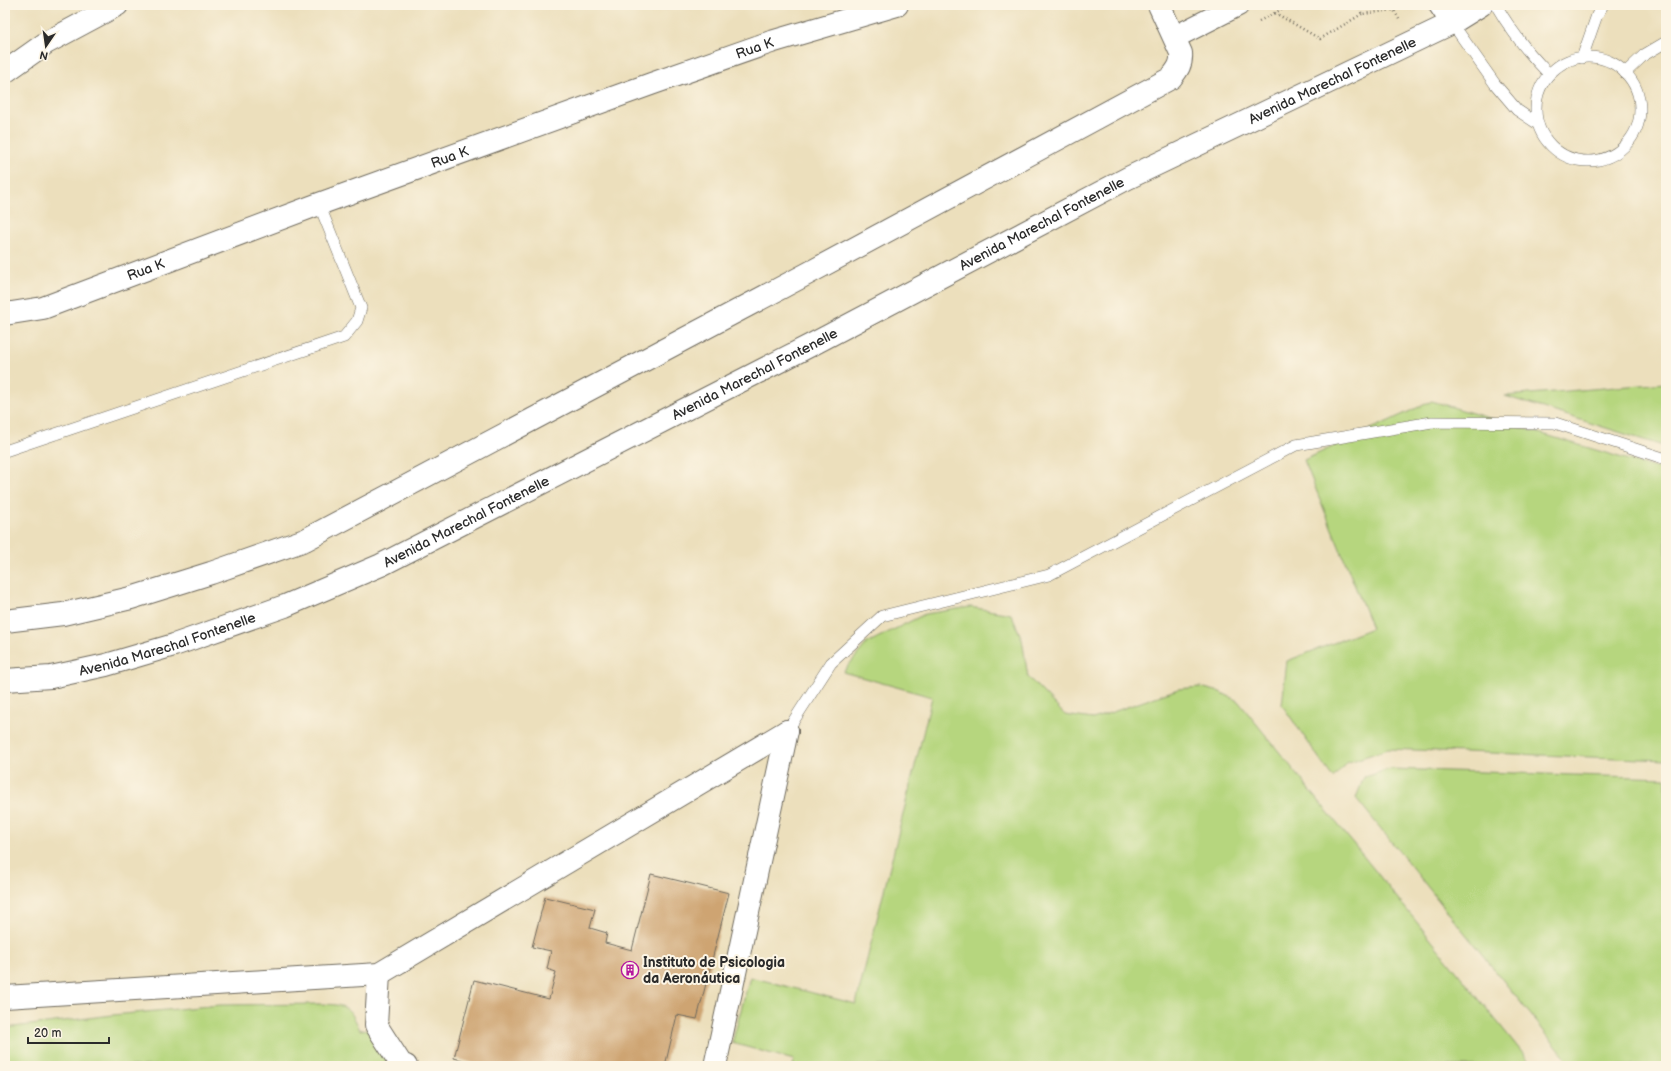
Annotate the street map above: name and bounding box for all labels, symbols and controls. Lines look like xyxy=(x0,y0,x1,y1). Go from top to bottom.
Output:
north arrow xyxy=(26,26,66,66)
street label: Rua K xyxy=(733,33,776,62)
street label: Avenida Marechal Fontenelle xyxy=(1246,33,1419,128)
text: N xyxy=(38,48,49,63)
street label: Rua K xyxy=(428,142,471,171)
street label: Avenida Marechal Fontenelle xyxy=(956,173,1127,274)
street label: Rua K xyxy=(124,254,167,284)
street label: Avenida Marechal Fontenelle xyxy=(669,324,840,423)
street label: Avenida Marechal Fontenelle xyxy=(380,472,552,571)
street label: Avenida Marechal Fontenelle xyxy=(77,609,258,679)
place label: Instituto de Psicologia da Aeronáutica xyxy=(643,954,785,987)
building icon: Instituto de Psicologia da Aeronáutica xyxy=(620,960,640,980)
scale bar xyxy=(28,1019,109,1045)
text: 20 m xyxy=(34,1026,61,1041)

